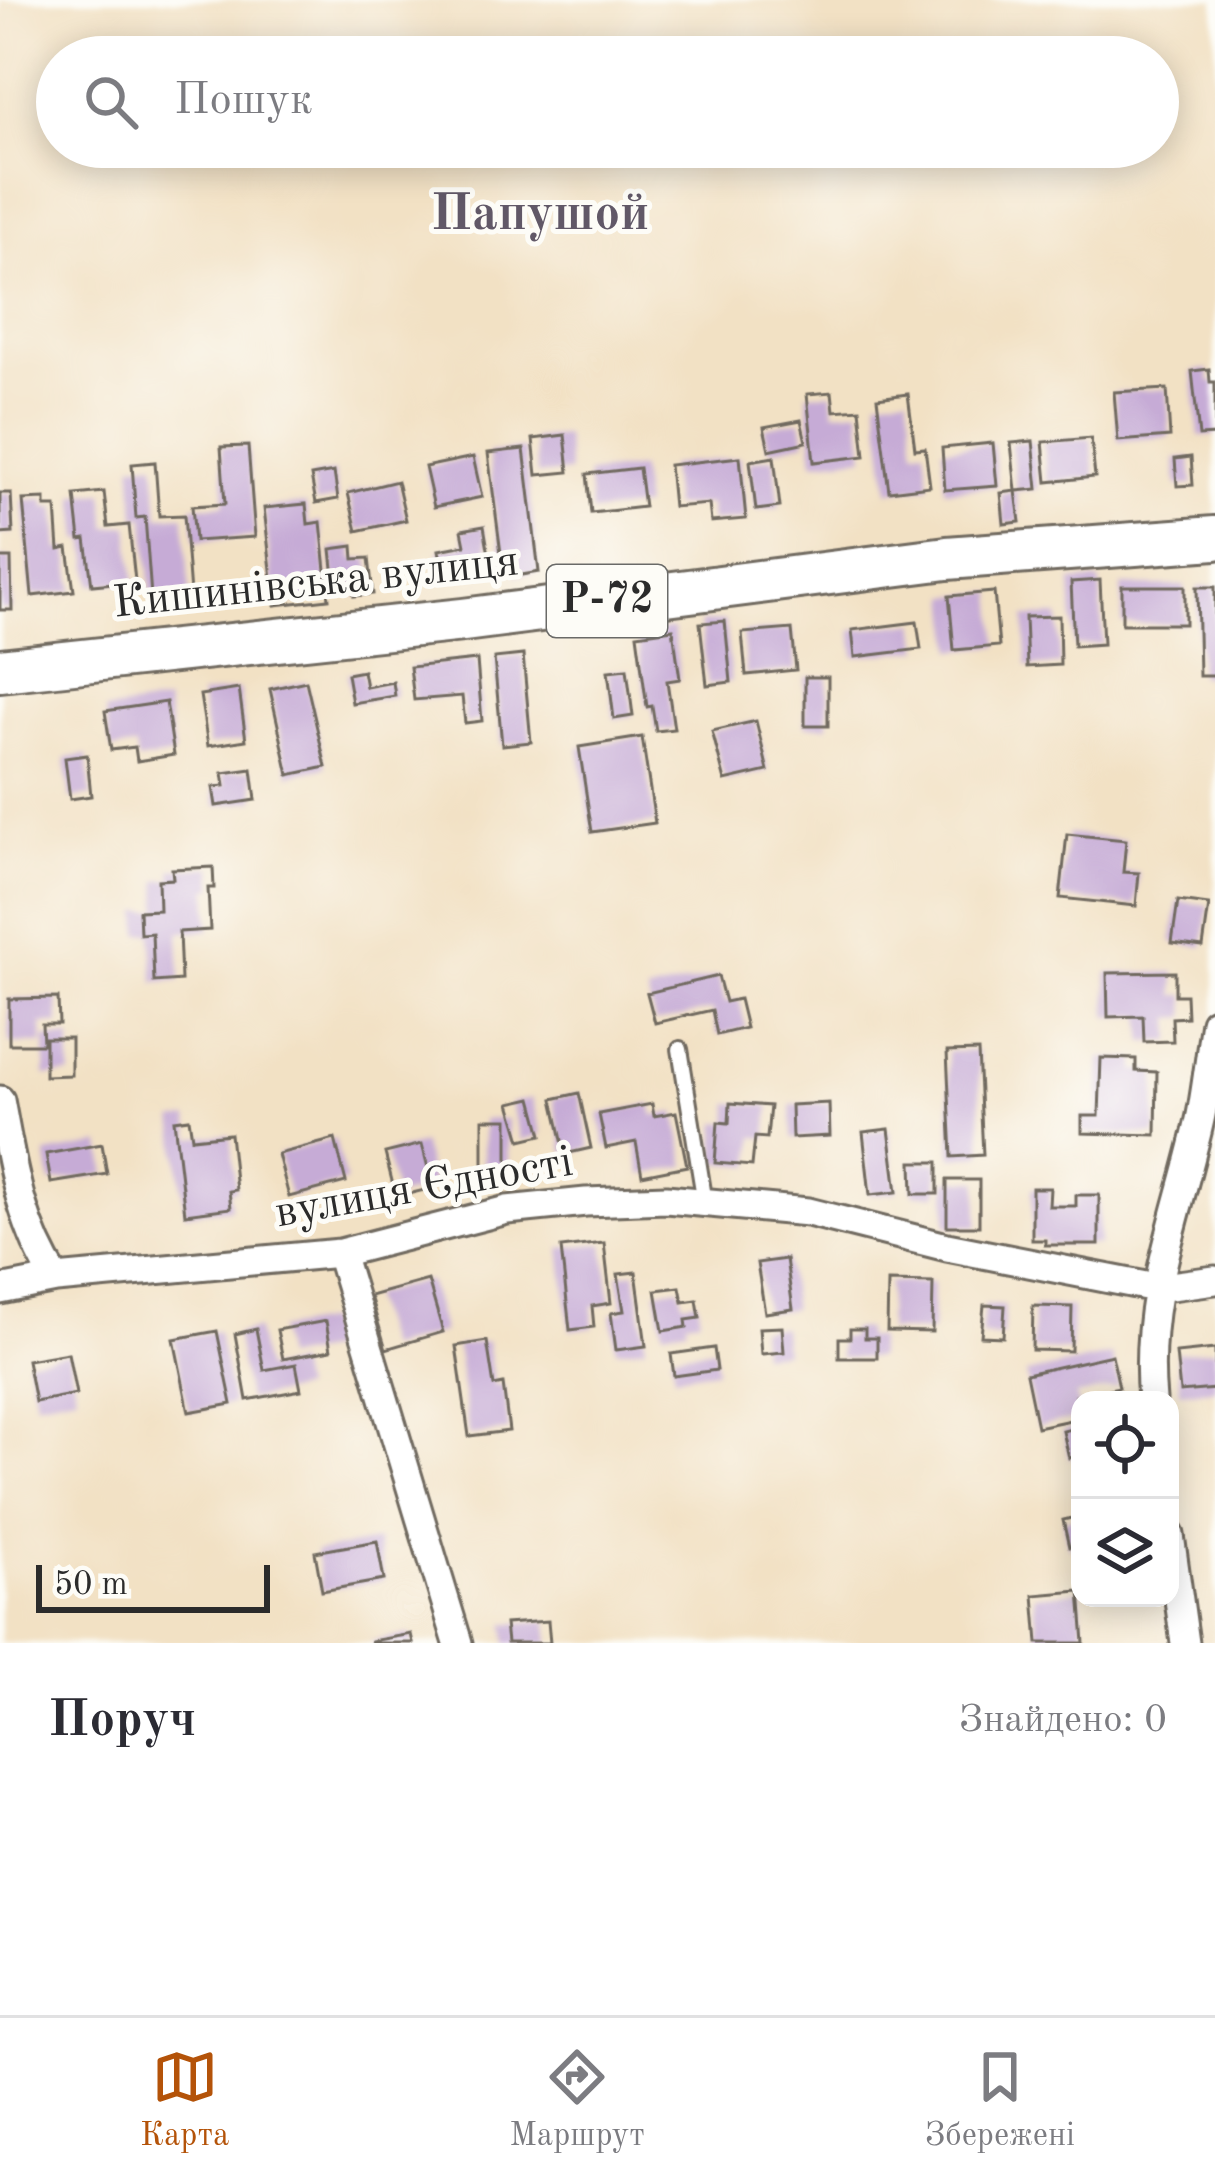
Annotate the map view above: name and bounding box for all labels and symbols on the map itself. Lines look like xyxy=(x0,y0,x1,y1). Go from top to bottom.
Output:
district label: Папушой xyxy=(431,190,649,242)
street label: Кишинівська вулиця xyxy=(111,540,521,628)
road number: Р-72 xyxy=(547,565,667,637)
street label: вулиця Єдності xyxy=(272,1141,576,1237)
scale bar xyxy=(36,1559,270,1612)

